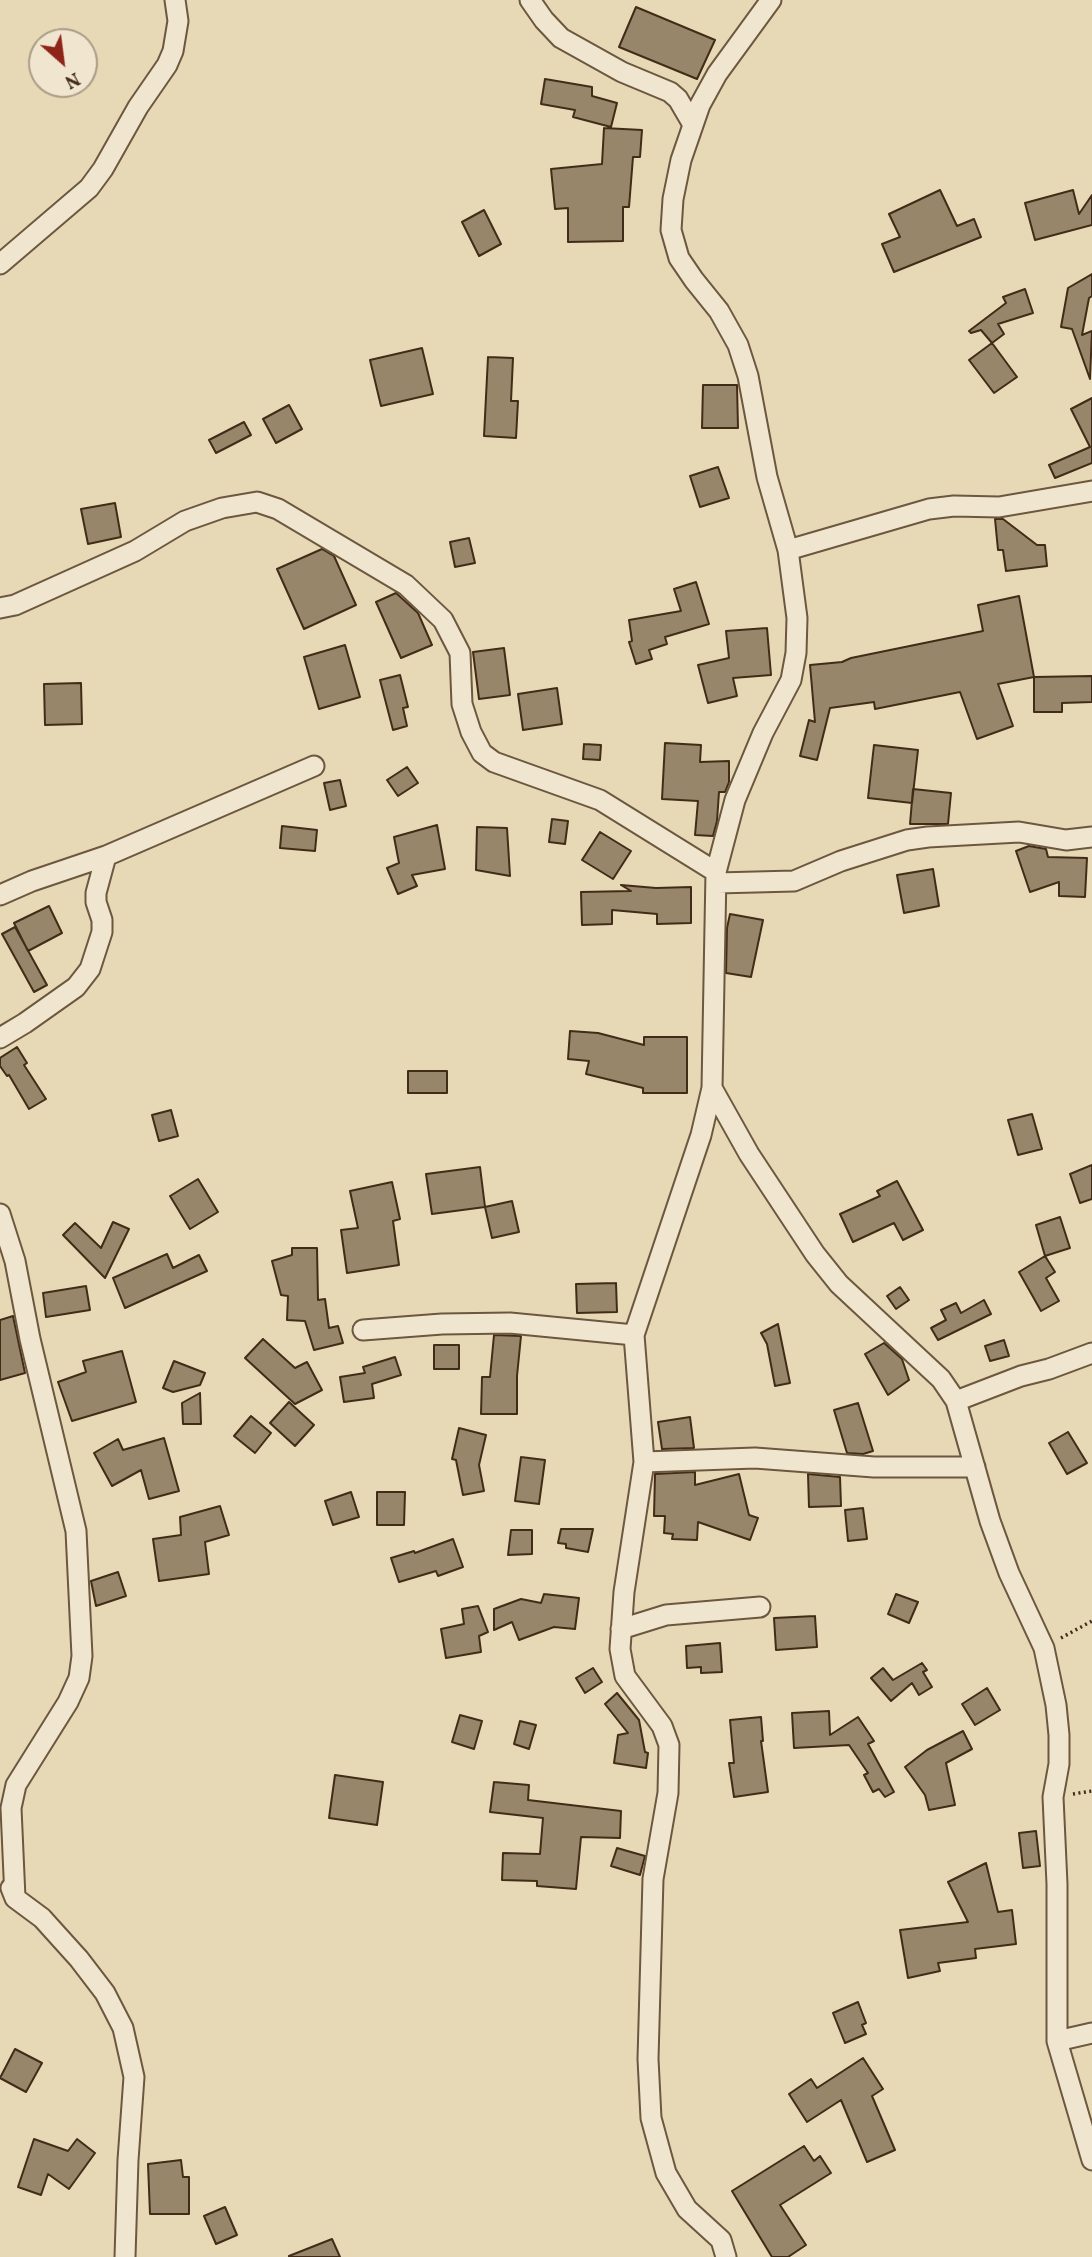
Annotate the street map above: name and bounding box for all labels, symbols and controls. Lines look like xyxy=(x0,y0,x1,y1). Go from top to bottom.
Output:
north arrow xyxy=(28,28,98,98)
text: N xyxy=(60,65,84,94)

